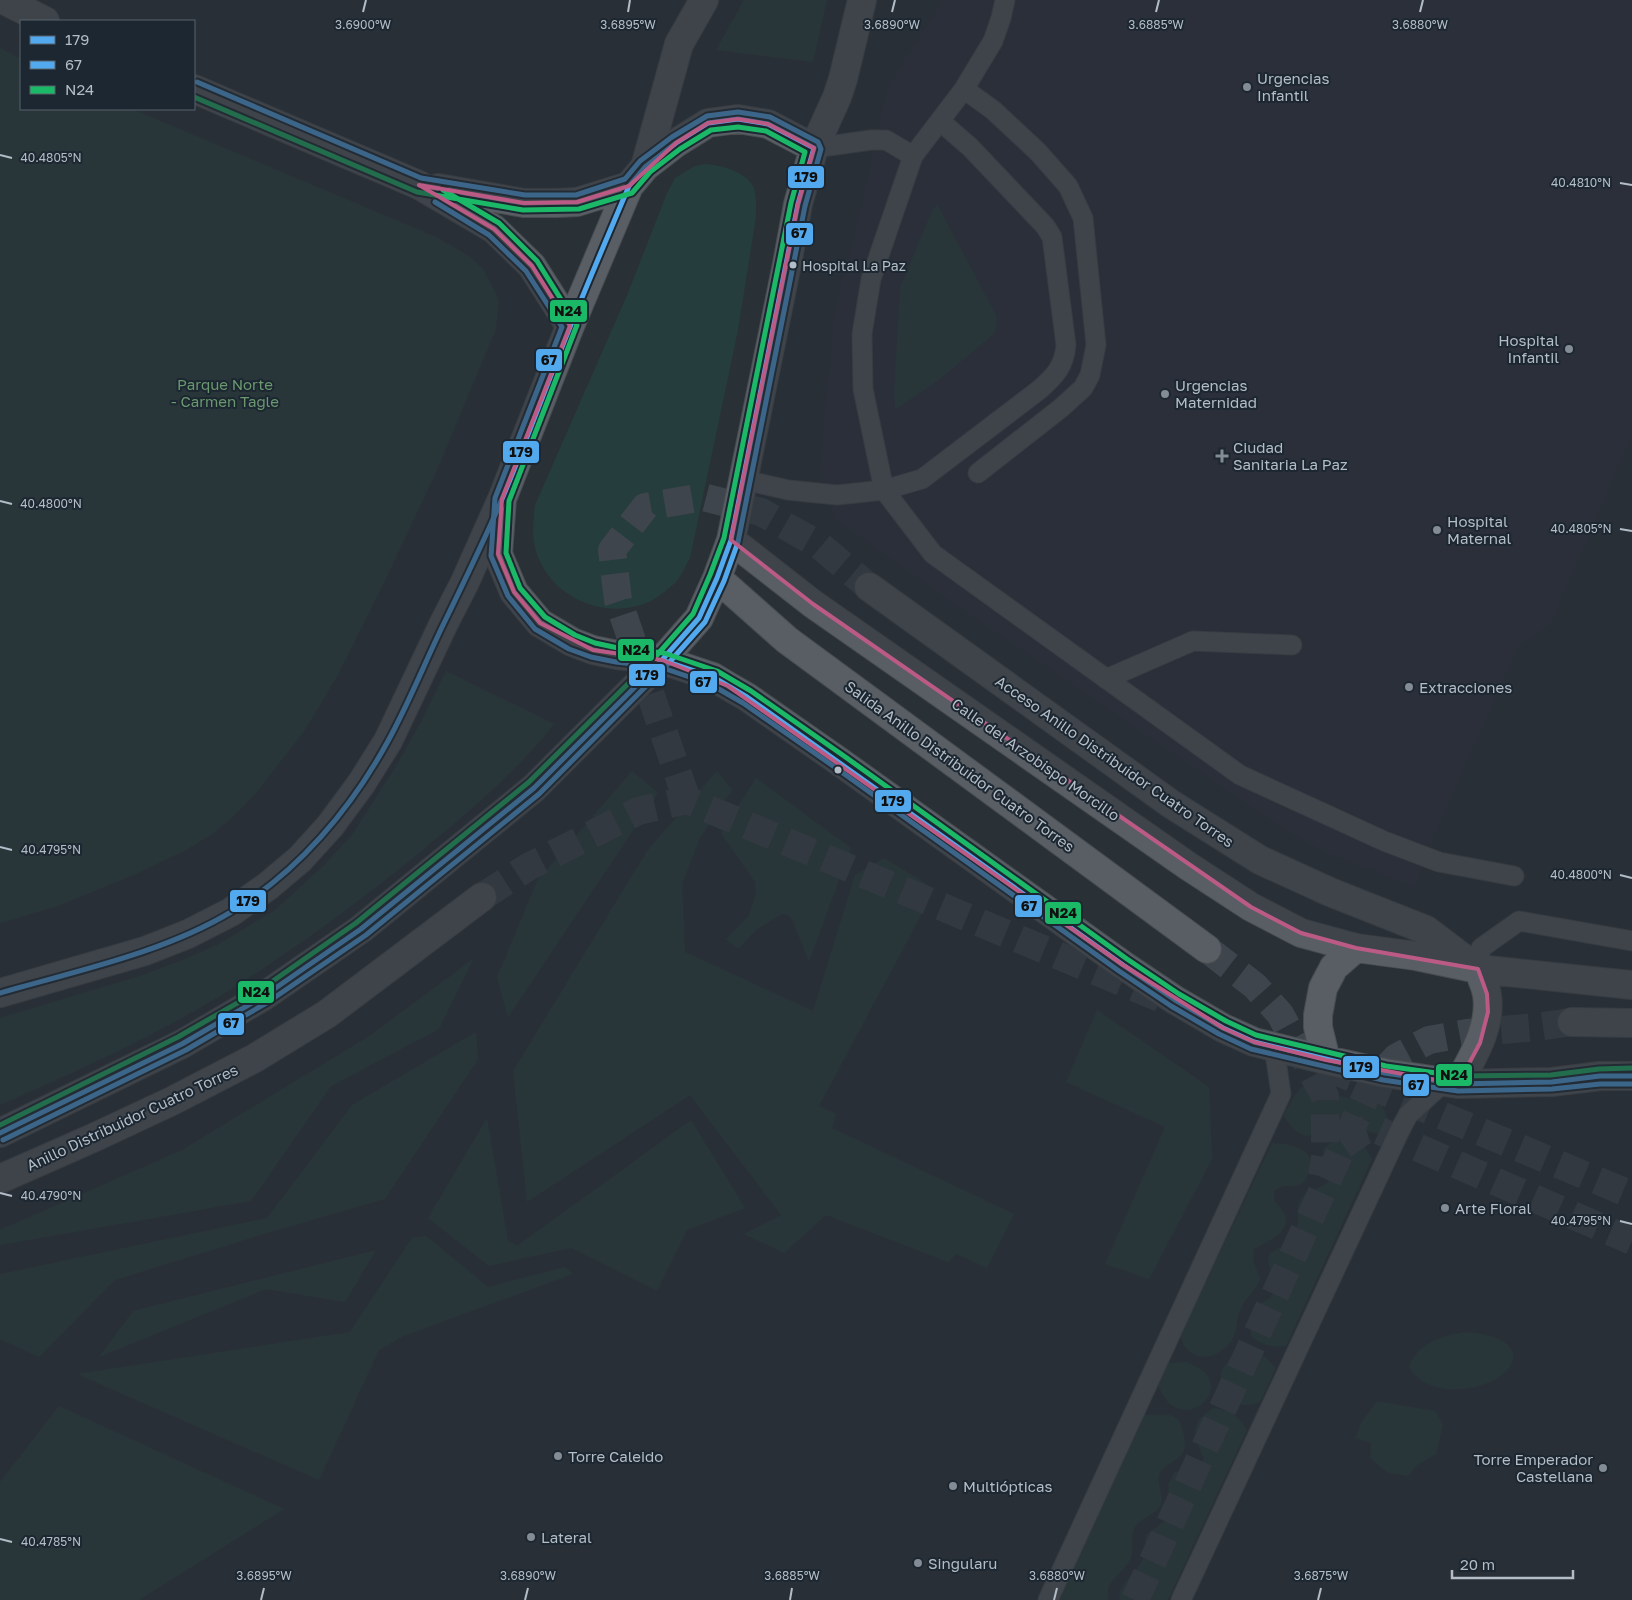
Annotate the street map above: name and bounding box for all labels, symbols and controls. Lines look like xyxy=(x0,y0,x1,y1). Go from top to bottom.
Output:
text: 3.6900°W xyxy=(335,17,392,32)
text: 3.6895°W xyxy=(600,17,656,32)
text: 3.6890°W xyxy=(864,17,921,32)
text: 3.6885°W xyxy=(1128,17,1184,32)
text: 3.6880°W xyxy=(1392,17,1449,32)
legend xyxy=(20,20,195,110)
text: 179 xyxy=(65,30,89,48)
text: 67 xyxy=(65,55,82,73)
place label: Urgencias Infantil xyxy=(1257,69,1329,104)
text: N24 xyxy=(65,80,94,98)
marker: Urgencias Infantil xyxy=(1241,81,1253,93)
text: 40.4805°N xyxy=(20,150,82,165)
line badge: 179 xyxy=(787,165,825,189)
text: 179 xyxy=(794,168,818,185)
text: 40.4810°N xyxy=(1551,175,1611,190)
line badge: 67 xyxy=(785,222,814,246)
text: 67 xyxy=(791,224,808,241)
place label: Hospital La Paz xyxy=(802,257,906,274)
marker: Hospital La Paz xyxy=(788,260,798,270)
line badge: N24 xyxy=(549,299,588,323)
text: N24 xyxy=(554,302,582,319)
place label: Hospital Infantil xyxy=(1498,331,1559,366)
marker: Hospital Infantil xyxy=(1563,343,1575,355)
line badge: 67 xyxy=(535,348,563,372)
text: 67 xyxy=(541,351,558,368)
park label: Parque Norte - Carmen Tagle xyxy=(171,375,279,410)
place label: Urgencias Maternidad xyxy=(1175,376,1257,411)
marker: Urgencias Maternidad xyxy=(1159,388,1171,400)
place label: Ciudad Sanitaria La Paz xyxy=(1233,438,1348,473)
line badge: 179 xyxy=(502,440,540,464)
text: 179 xyxy=(509,443,533,460)
marker: Ciudad Sanitaria La Paz xyxy=(1215,449,1229,463)
text: 40.4800°N xyxy=(20,496,82,511)
place label: Hospital Maternal xyxy=(1447,512,1511,547)
text: 40.4805°N xyxy=(1550,521,1612,536)
marker: Hospital Maternal xyxy=(1431,524,1443,536)
line badge: N24 xyxy=(617,638,655,662)
text: N24 xyxy=(622,641,650,658)
line badge: 179 xyxy=(628,663,666,687)
text: 179 xyxy=(635,666,659,683)
line badge: 67 xyxy=(689,670,718,694)
street label: Acceso Anillo Distribuidor Cuatro Torres xyxy=(992,671,1238,851)
text: 67 xyxy=(695,673,712,690)
street label: Salida Anillo Distribuidor Cuatro Torres xyxy=(842,677,1078,855)
place label: Extracciones xyxy=(1419,678,1512,696)
marker: Extracciones xyxy=(1403,681,1415,693)
street label: Calle del Arzobispo Morcillo xyxy=(948,694,1124,824)
unlabelled marker xyxy=(833,765,843,775)
line badge: 179 xyxy=(874,789,912,813)
text: 179 xyxy=(881,792,905,809)
text: 40.4795°N xyxy=(21,842,81,857)
text: 40.4800°N xyxy=(1550,867,1612,882)
line badge: 179 xyxy=(229,889,267,913)
text: 179 xyxy=(236,892,260,909)
line badge: 67 xyxy=(1014,894,1043,918)
text: 67 xyxy=(1021,897,1038,914)
line badge: N24 xyxy=(1044,901,1082,925)
text: N24 xyxy=(1049,904,1077,921)
line badge: N24 xyxy=(237,980,275,1004)
text: N24 xyxy=(242,983,270,1000)
line badge: 67 xyxy=(217,1012,245,1036)
text: 67 xyxy=(223,1014,240,1031)
line badge: 179 xyxy=(1342,1055,1380,1079)
text: 179 xyxy=(1349,1058,1373,1075)
street label: Anillo Distribuidor Cuatro Torres xyxy=(23,1060,241,1174)
line badge: N24 xyxy=(1435,1063,1473,1087)
text: N24 xyxy=(1440,1066,1468,1083)
line badge: 67 xyxy=(1402,1073,1430,1097)
text: 67 xyxy=(1408,1076,1425,1093)
text: 40.4790°N xyxy=(21,1188,81,1203)
place label: Arte Floral xyxy=(1455,1199,1531,1217)
marker: Arte Floral xyxy=(1439,1202,1451,1214)
text: 40.4795°N xyxy=(1551,1213,1611,1228)
place label: Torre Caleido xyxy=(568,1447,663,1465)
marker: Torre Caleido xyxy=(552,1450,564,1462)
place label: Torre Emperador Castellana xyxy=(1473,1450,1593,1485)
marker: Torre Emperador Castellana xyxy=(1597,1462,1609,1474)
place label: Multiópticas xyxy=(963,1477,1052,1495)
marker: Multiópticas xyxy=(947,1480,959,1492)
place label: Lateral xyxy=(541,1528,592,1546)
marker: Lateral xyxy=(525,1531,537,1543)
text: 40.4785°N xyxy=(21,1534,81,1549)
scale bar xyxy=(1452,1548,1573,1580)
place label: Singularu xyxy=(928,1554,997,1572)
text: 20 m xyxy=(1460,1555,1495,1573)
marker: Singularu xyxy=(912,1557,924,1569)
text: 3.6895°W xyxy=(236,1568,292,1583)
text: 3.6890°W xyxy=(500,1568,557,1583)
text: 3.6885°W xyxy=(764,1568,820,1583)
text: 3.6880°W xyxy=(1029,1568,1086,1583)
text: 3.6875°W xyxy=(1294,1568,1349,1583)

